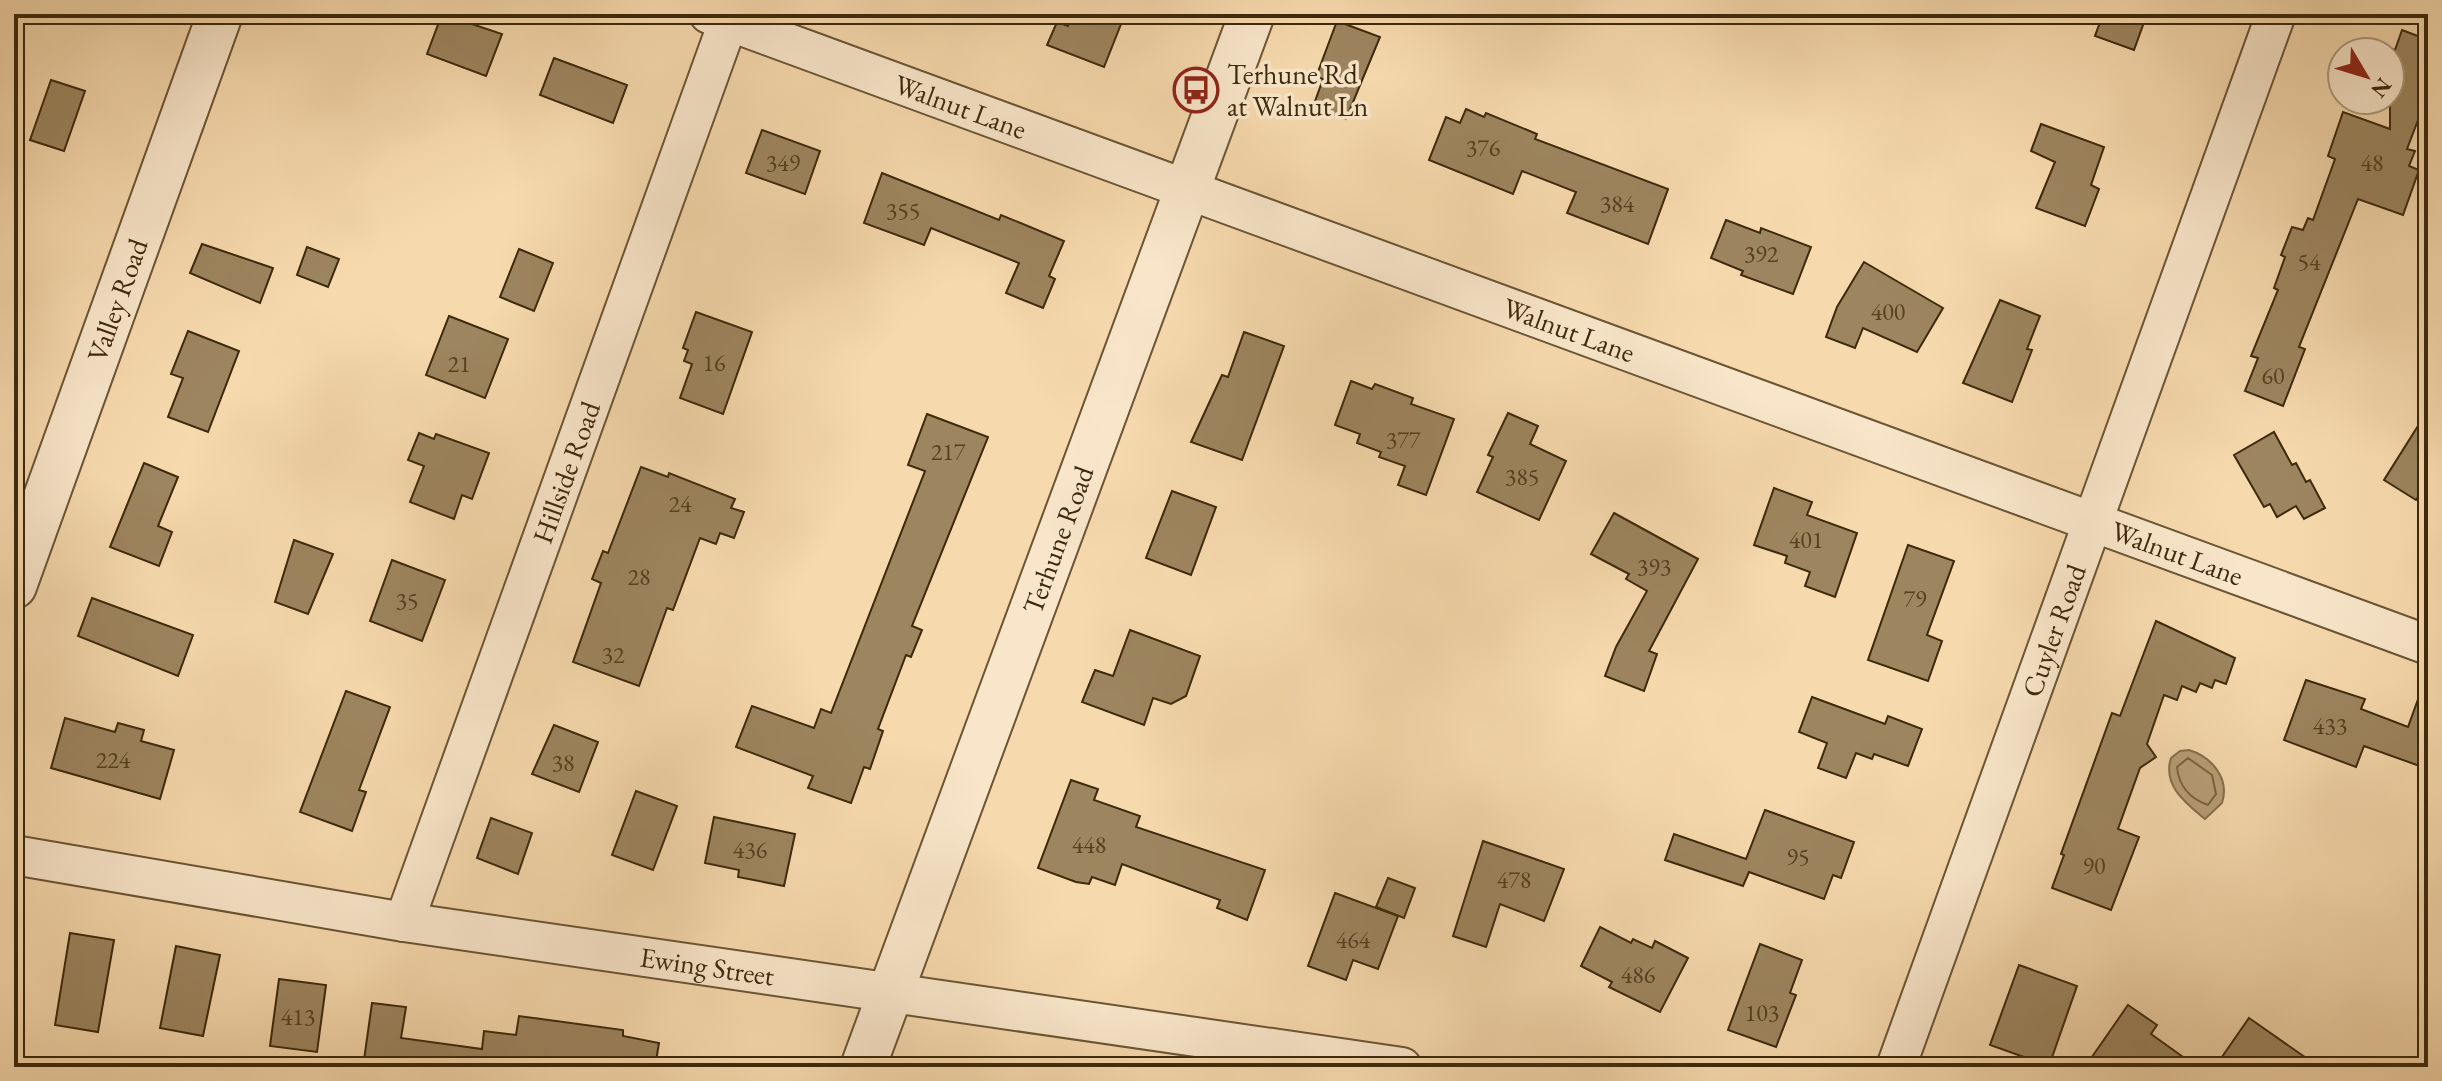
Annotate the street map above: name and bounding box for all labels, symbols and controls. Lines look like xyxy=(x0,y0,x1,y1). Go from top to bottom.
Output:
north arrow xyxy=(2326,36,2406,116)
place label: Terhune Rd at Walnut Ln xyxy=(1227,56,1369,124)
street label: Walnut Lane xyxy=(890,66,1032,147)
bus stop icon: Terhune Rd at Walnut Ln xyxy=(1172,66,1220,114)
text: N xyxy=(2364,72,2398,104)
house number: 376 xyxy=(1466,132,1500,163)
house number: 349 xyxy=(766,147,801,178)
house number: 48 xyxy=(2360,147,2384,178)
house number: 384 xyxy=(1600,188,1635,219)
house number: 355 xyxy=(886,195,920,226)
street label: Valley Road xyxy=(78,233,156,366)
house number: 392 xyxy=(1744,238,1779,269)
house number: 54 xyxy=(2297,246,2321,277)
street label: Walnut Lane xyxy=(1498,289,1640,370)
house number: 400 xyxy=(1871,296,1905,327)
house number: 16 xyxy=(702,347,726,378)
house number: 21 xyxy=(447,348,471,379)
house number: 60 xyxy=(2261,360,2285,391)
street label: Hillside Road xyxy=(524,396,608,548)
house number: 377 xyxy=(1386,424,1421,455)
house number: 217 xyxy=(931,436,966,467)
street label: Terhune Road xyxy=(1014,460,1102,619)
house number: 385 xyxy=(1505,461,1539,492)
house number: 24 xyxy=(668,488,692,519)
street label: Walnut Lane xyxy=(2106,512,2248,594)
house number: 401 xyxy=(1789,524,1823,555)
house number: 393 xyxy=(1637,551,1671,582)
street label: Cuyler Road xyxy=(2013,559,2094,702)
house number: 28 xyxy=(627,561,651,592)
house number: 79 xyxy=(1903,583,1927,614)
house number: 35 xyxy=(395,585,419,616)
house number: 32 xyxy=(601,639,625,670)
house number: 433 xyxy=(2313,710,2347,741)
house number: 224 xyxy=(96,744,131,775)
house number: 38 xyxy=(551,747,575,778)
house number: 448 xyxy=(1072,829,1106,860)
house number: 436 xyxy=(733,834,767,865)
house number: 95 xyxy=(1786,841,1810,872)
house number: 90 xyxy=(2082,850,2106,881)
house number: 478 xyxy=(1497,864,1531,895)
house number: 464 xyxy=(1336,924,1371,955)
street label: Ewing Street xyxy=(638,939,777,994)
house number: 486 xyxy=(1621,959,1655,990)
house number: 103 xyxy=(1745,997,1779,1028)
house number: 413 xyxy=(281,1001,315,1032)

